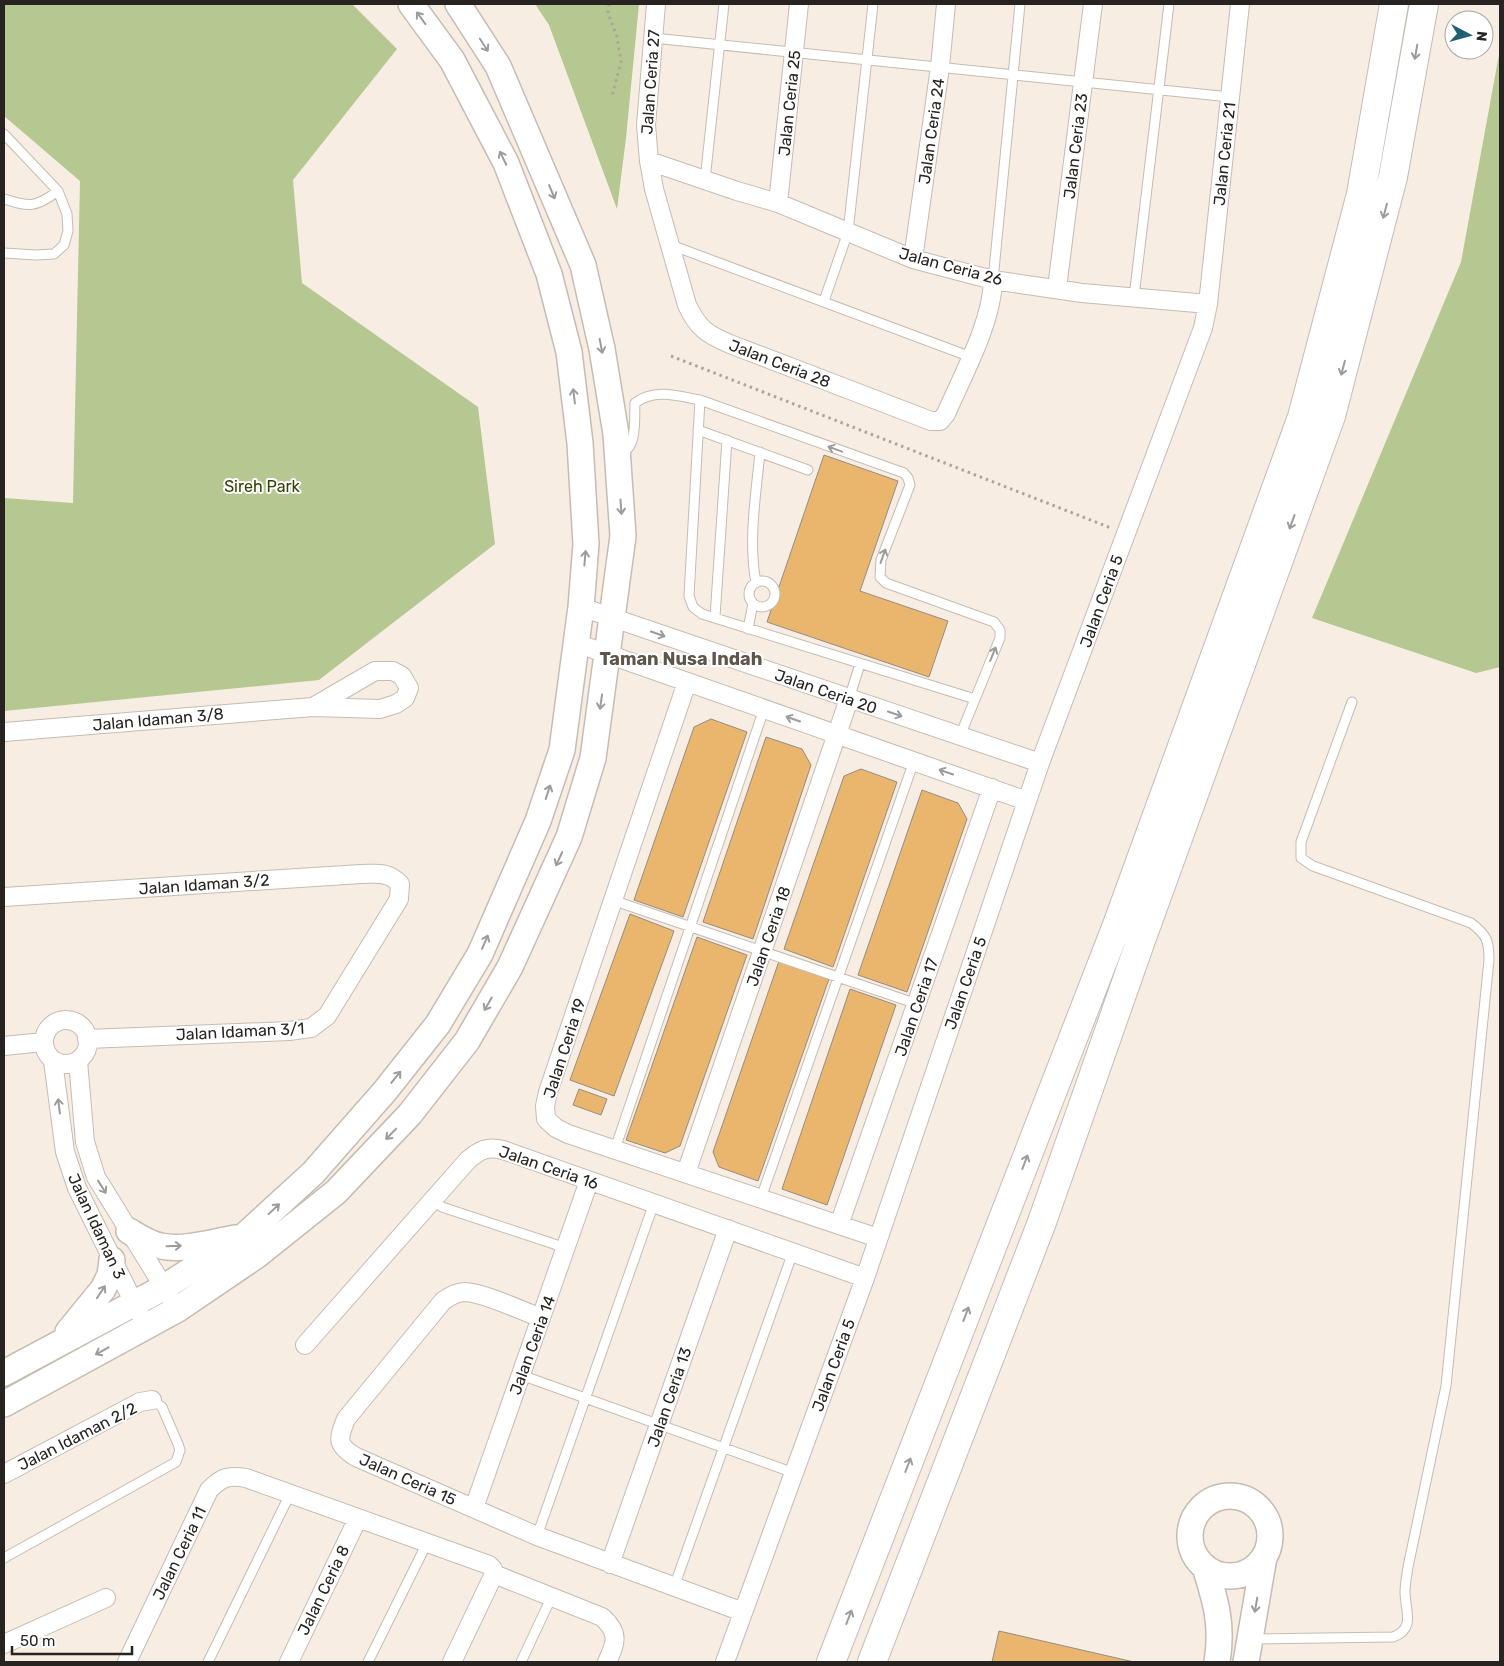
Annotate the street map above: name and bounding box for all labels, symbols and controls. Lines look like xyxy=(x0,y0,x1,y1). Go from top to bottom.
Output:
north arrow xyxy=(1444,10,1494,60)
one-way arrow xyxy=(416,12,427,25)
street label: Jalan Ceria 27 xyxy=(637,29,664,135)
text: N xyxy=(1472,30,1490,42)
one-way arrow xyxy=(480,37,490,51)
one-way arrow xyxy=(1410,43,1420,59)
street label: Jalan Ceria 25 xyxy=(774,49,805,157)
street label: Jalan Ceria 24 xyxy=(915,77,948,185)
street label: Jalan Ceria 23 xyxy=(1060,92,1091,200)
street label: Jalan Ceria 21 xyxy=(1210,101,1239,207)
one-way arrow xyxy=(498,151,507,166)
one-way arrow xyxy=(548,184,558,199)
one-way arrow xyxy=(1379,203,1389,219)
street label: Jalan Ceria 26 xyxy=(897,244,1005,290)
street label: Jalan Ceria 28 xyxy=(726,335,833,392)
one-way arrow xyxy=(597,338,606,354)
one-way arrow xyxy=(1338,360,1347,376)
one-way arrow xyxy=(569,389,579,405)
one-way arrow xyxy=(828,444,843,453)
park label: Sireh Park xyxy=(224,477,301,496)
one-way arrow xyxy=(616,499,625,515)
one-way arrow xyxy=(1287,514,1296,530)
one-way arrow xyxy=(879,548,889,564)
one-way arrow xyxy=(580,550,590,566)
street label: Jalan Ceria 5 xyxy=(1076,552,1127,650)
one-way arrow xyxy=(650,629,666,639)
one-way arrow xyxy=(989,647,999,662)
district label: Taman Nusa Indah xyxy=(600,648,762,670)
street label: Jalan Ceria 20 xyxy=(772,665,880,718)
one-way arrow xyxy=(595,694,605,710)
street label: Jalan Idaman 3/8 xyxy=(92,704,225,735)
one-way arrow xyxy=(886,710,902,719)
one-way arrow xyxy=(785,713,801,723)
one-way arrow xyxy=(939,767,954,776)
one-way arrow xyxy=(544,785,553,800)
one-way arrow xyxy=(554,851,564,866)
street label: Jalan Idaman 3/2 xyxy=(138,870,270,899)
street label: Jalan Ceria 18 xyxy=(742,884,794,989)
street label: Jalan Ceria 5 xyxy=(941,934,990,1032)
one-way arrow xyxy=(480,935,490,950)
street label: Jalan Ceria 17 xyxy=(891,956,942,1059)
street label: Jalan Ceria 19 xyxy=(539,996,590,1101)
one-way arrow xyxy=(483,997,493,1011)
street label: Jalan Idaman 3/1 xyxy=(175,1019,305,1044)
one-way arrow xyxy=(391,1070,401,1084)
one-way arrow xyxy=(54,1099,64,1115)
one-way arrow xyxy=(385,1128,397,1141)
street label: Jalan Ceria 16 xyxy=(497,1142,601,1194)
one-way arrow xyxy=(1021,1155,1030,1170)
street label: Jalan Idaman 3 xyxy=(64,1170,129,1282)
one-way arrow xyxy=(98,1180,108,1194)
one-way arrow xyxy=(267,1203,280,1215)
one-way arrow xyxy=(166,1242,182,1251)
one-way arrow xyxy=(95,1285,106,1299)
street label: Jalan Ceria 14 xyxy=(506,1293,559,1397)
one-way arrow xyxy=(962,1307,972,1322)
street label: Jalan Ceria 5 xyxy=(808,1316,859,1414)
street label: Jalan Ceria 13 xyxy=(644,1345,695,1449)
one-way arrow xyxy=(96,1346,110,1356)
street label: Jalan Idaman 2/2 xyxy=(15,1398,140,1475)
street label: Jalan Ceria 15 xyxy=(356,1450,459,1509)
one-way arrow xyxy=(904,1458,913,1473)
street label: Jalan Ceria 11 xyxy=(149,1504,210,1603)
street label: Jalan Ceria 8 xyxy=(293,1542,353,1638)
one-way arrow xyxy=(1250,1597,1260,1613)
one-way arrow xyxy=(845,1610,854,1625)
scale bar xyxy=(12,1624,132,1656)
text: 50 m xyxy=(20,1632,55,1650)

